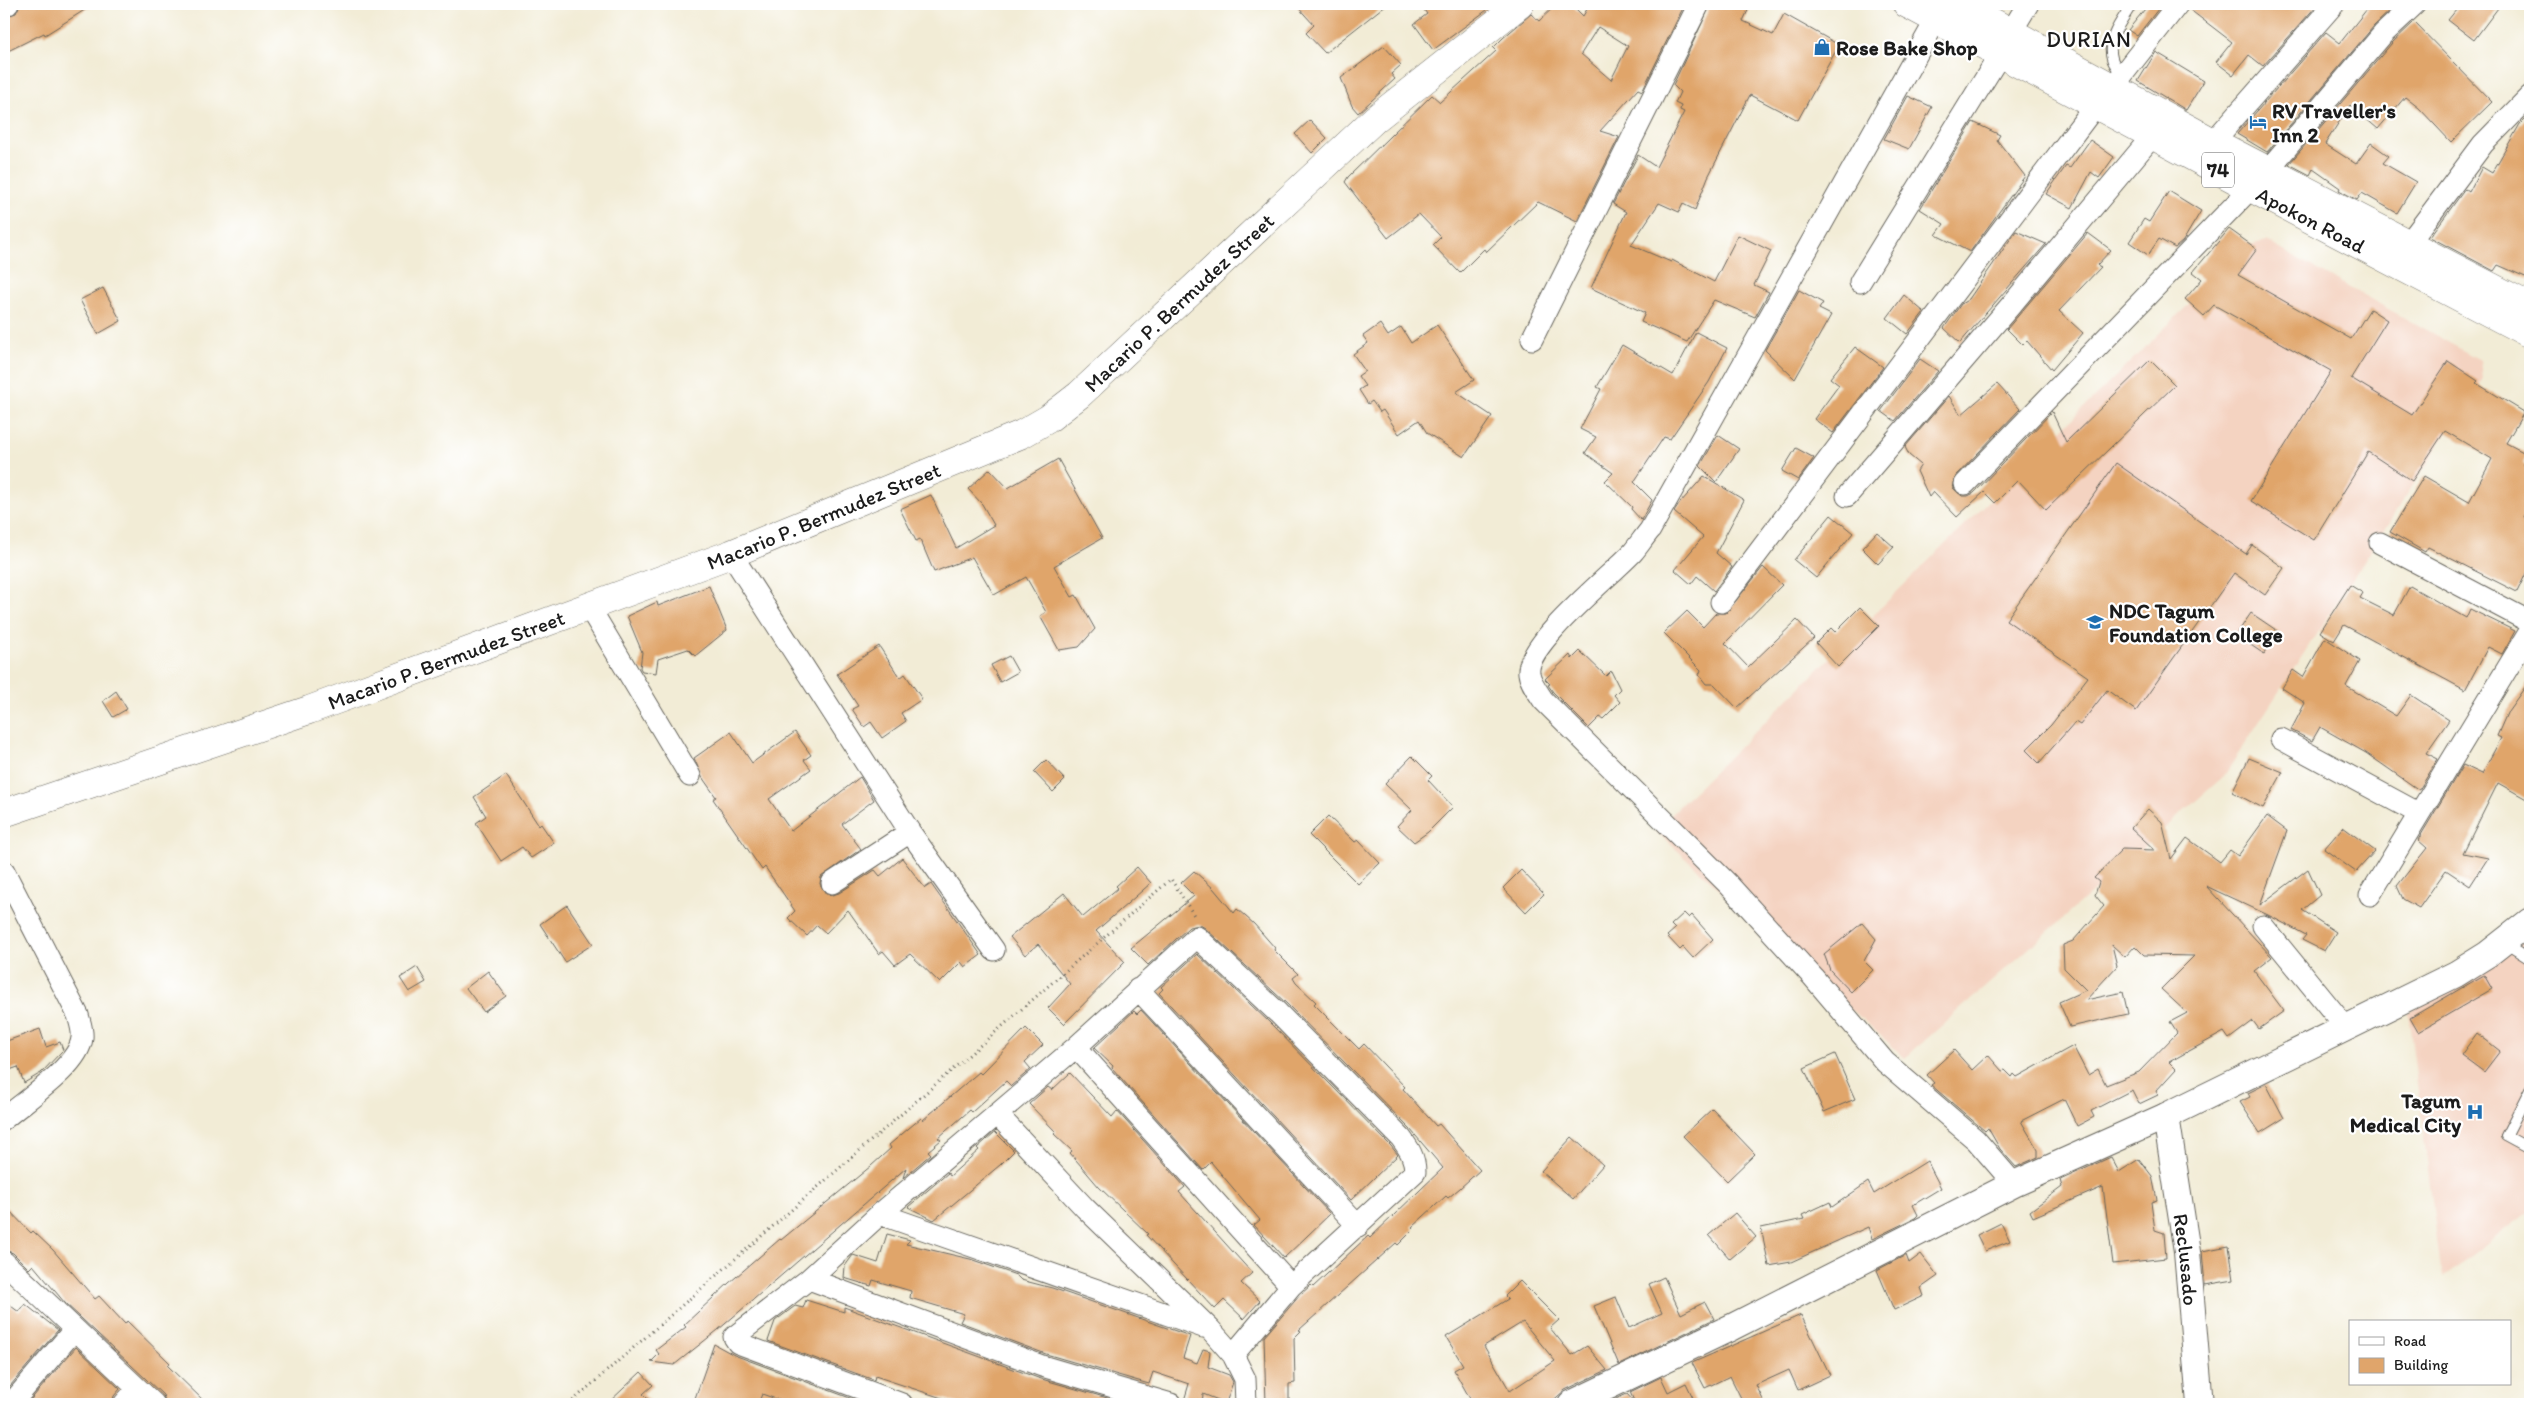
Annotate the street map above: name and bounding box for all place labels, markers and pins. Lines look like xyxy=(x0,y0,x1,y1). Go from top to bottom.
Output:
place label: Rose Bake Shop xyxy=(1836,35,1978,61)
shop icon: Rose Bake Shop xyxy=(1812,37,1832,57)
place label: RV Traveller's Inn 2 xyxy=(2272,98,2396,147)
hotel icon: RV Traveller's Inn 2 xyxy=(2248,112,2268,132)
place label: NDC Tagum Foundation College xyxy=(2109,598,2283,648)
school or university icon: NDC Tagum Foundation College xyxy=(2085,612,2105,632)
place label: Tagum Medical City xyxy=(2350,1088,2462,1138)
hospital icon: Tagum Medical City xyxy=(2465,1102,2485,1122)

